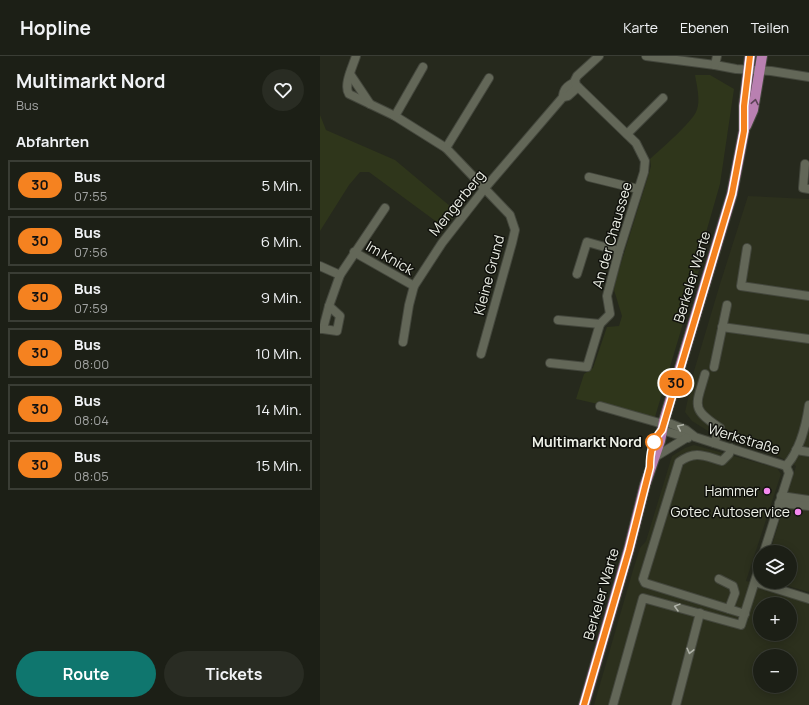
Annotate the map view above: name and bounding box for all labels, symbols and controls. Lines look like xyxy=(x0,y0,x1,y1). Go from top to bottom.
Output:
text: Hopline xyxy=(20,15,91,41)
text: Karte xyxy=(623,18,658,37)
text: Ebenen xyxy=(680,18,729,37)
text: Teilen xyxy=(751,18,789,37)
text: Multimarkt Nord xyxy=(16,68,165,94)
button: heart xyxy=(262,69,304,111)
text: Bus xyxy=(16,96,39,114)
one-way arrow xyxy=(750,99,758,105)
text: Abfahrten xyxy=(16,131,89,152)
text: Bus xyxy=(74,166,101,187)
street label: Mengerberg xyxy=(424,166,489,239)
text: 30 xyxy=(31,175,49,194)
text: 5 Min. xyxy=(262,175,302,196)
street label: An der Chaussee xyxy=(587,179,636,290)
text: 07:55 xyxy=(74,187,107,205)
text: Bus xyxy=(74,222,101,243)
street label: Berkeler Warte xyxy=(669,229,714,325)
text: 30 xyxy=(31,231,49,250)
text: 6 Min. xyxy=(261,231,302,252)
street label: Kleine Grund xyxy=(469,233,508,317)
street label: Im Knick xyxy=(363,236,419,279)
text: 07:56 xyxy=(74,243,108,261)
text: Bus xyxy=(74,278,101,299)
text: 30 xyxy=(31,287,49,306)
text: 9 Min. xyxy=(261,287,302,308)
text: 07:59 xyxy=(74,299,108,317)
text: Bus xyxy=(74,334,101,355)
text: 30 xyxy=(31,343,49,362)
text: 10 Min. xyxy=(255,343,302,364)
text: 08:00 xyxy=(74,355,109,373)
line badge: 30 xyxy=(658,370,694,396)
text: 30 xyxy=(667,373,685,392)
text: Bus xyxy=(74,390,101,411)
text: 30 xyxy=(31,399,49,418)
text: 14 Min. xyxy=(255,399,302,420)
text: 08:04 xyxy=(74,411,109,429)
street label: Werkstraße xyxy=(706,419,782,458)
one-way arrow xyxy=(677,424,685,432)
place label: Multimarkt Nord xyxy=(532,432,642,451)
marker: Multimarkt Nord xyxy=(645,433,663,451)
text: Bus xyxy=(74,446,101,467)
text: 30 xyxy=(31,455,49,474)
text: 15 Min. xyxy=(256,455,302,476)
text: 08:05 xyxy=(74,467,109,485)
place label: Hammer xyxy=(705,481,759,500)
marker: Hammer xyxy=(762,486,772,496)
place label: Gotec Autoservice xyxy=(670,502,790,521)
marker: Gotec Autoservice xyxy=(793,507,803,517)
map controls xyxy=(753,545,797,693)
button: layers xyxy=(753,545,797,589)
street label: Berkeler Warte xyxy=(578,546,623,642)
button: + xyxy=(753,597,797,641)
one-way arrow xyxy=(673,603,680,612)
one-way arrow xyxy=(686,647,695,654)
button: − xyxy=(753,649,797,693)
button: Route xyxy=(16,651,156,697)
button: Tickets xyxy=(164,651,304,697)

